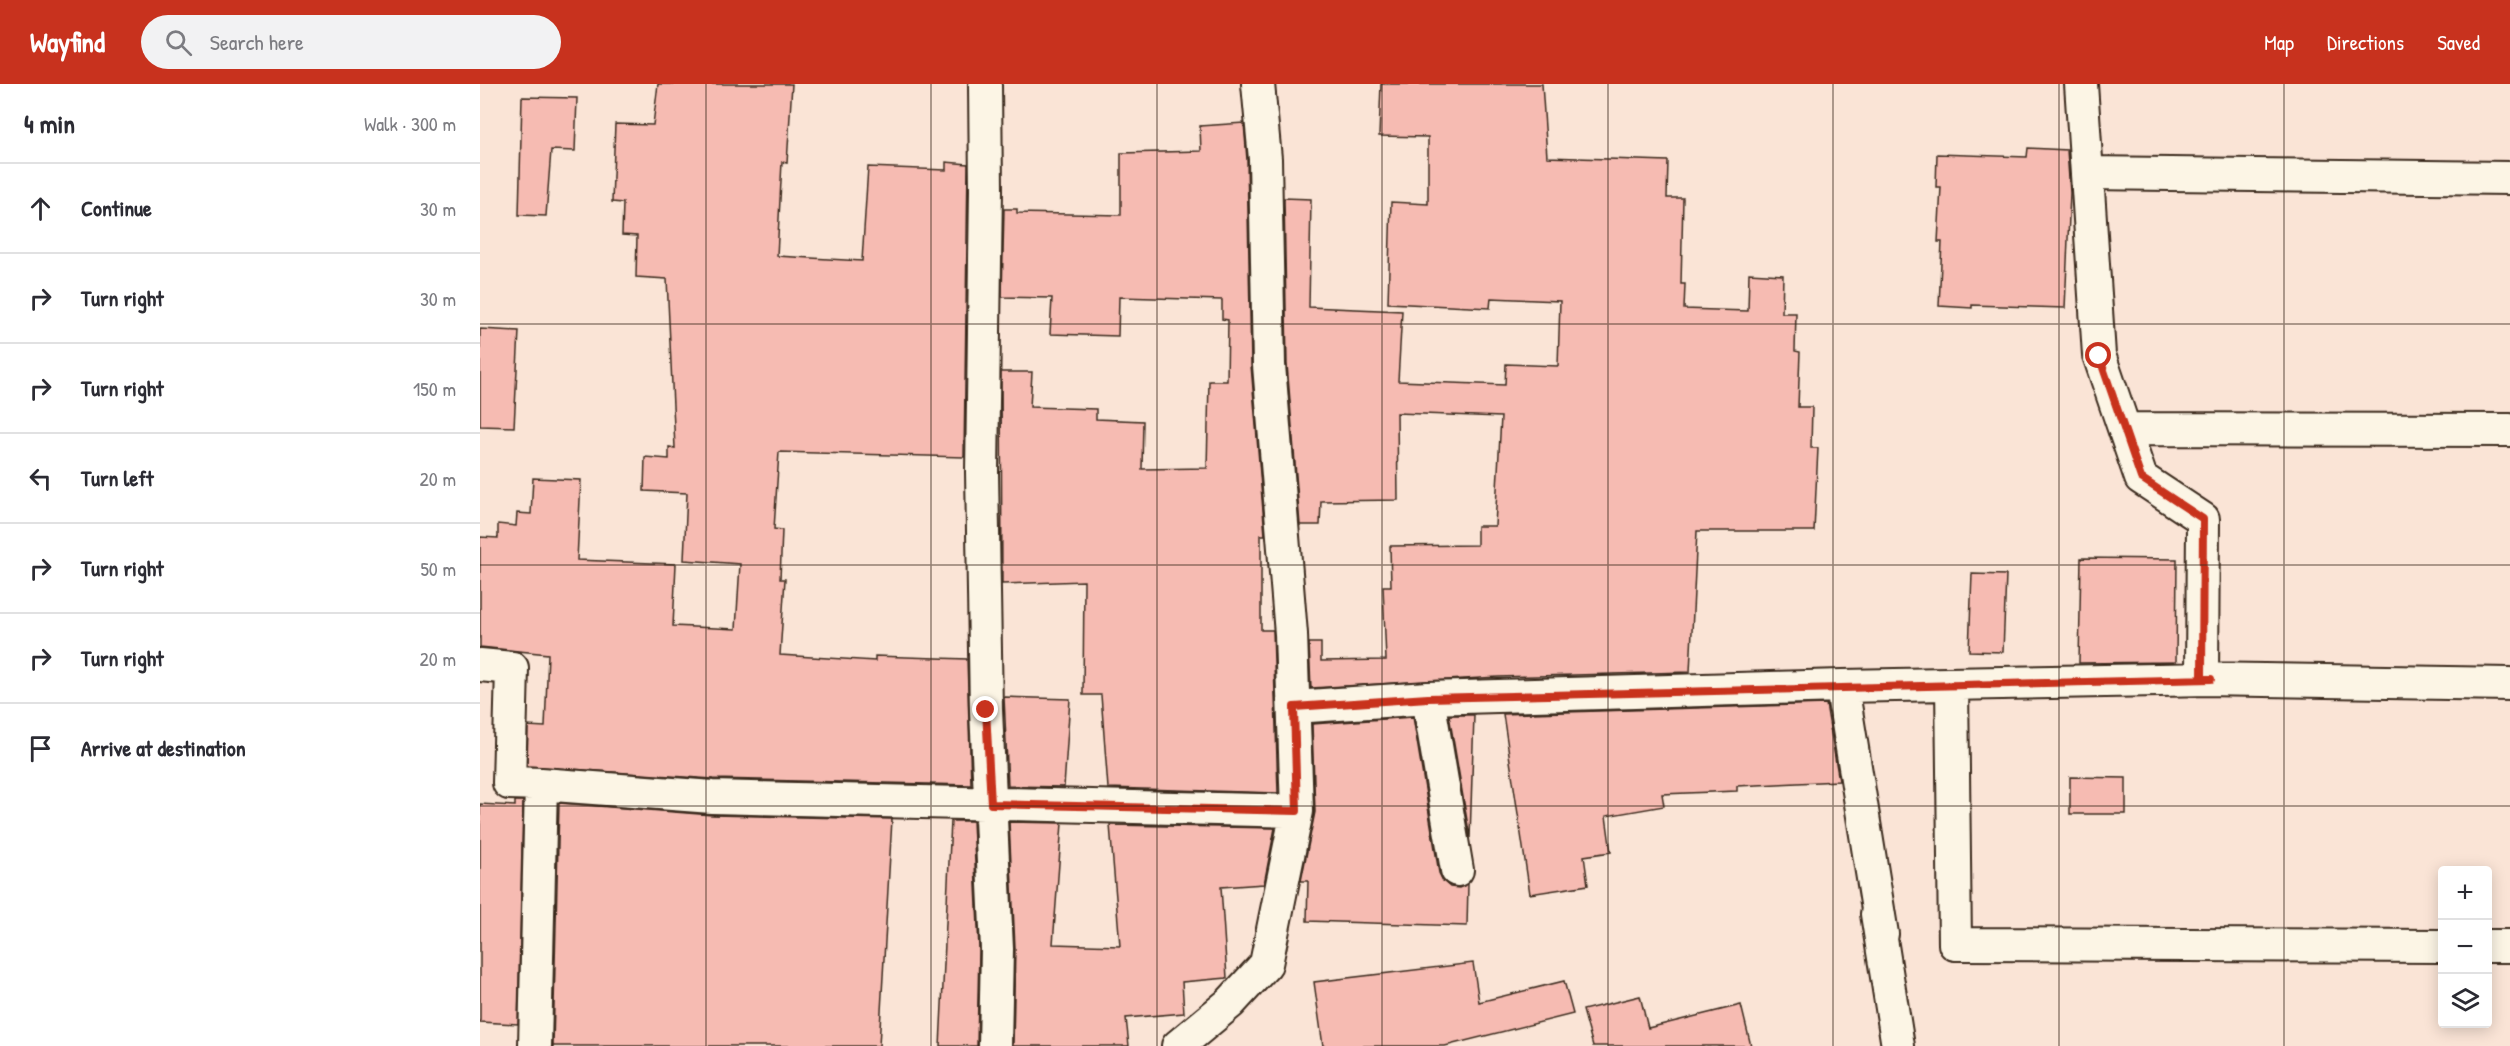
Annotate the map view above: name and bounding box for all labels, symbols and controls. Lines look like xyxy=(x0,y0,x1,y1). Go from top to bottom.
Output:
search box xyxy=(141,15,561,69)
text: Wayfind xyxy=(30,23,105,61)
icon: search xyxy=(162,26,195,59)
text: Search here xyxy=(210,27,304,57)
text: Map xyxy=(2264,28,2294,57)
text: Directions xyxy=(2327,28,2404,57)
text: Saved xyxy=(2437,28,2480,57)
text: 4 min xyxy=(24,106,75,141)
text: Walk · 300 m xyxy=(364,110,456,137)
icon: ahead xyxy=(24,192,57,225)
text: Continue xyxy=(81,193,152,223)
text: 30 m xyxy=(420,195,456,222)
icon: right xyxy=(24,282,57,315)
text: Turn right xyxy=(81,283,164,313)
text: 30 m xyxy=(420,285,456,312)
route start xyxy=(2085,342,2111,368)
icon: right xyxy=(24,372,57,405)
text: Turn right xyxy=(81,373,164,403)
text: 150 m xyxy=(413,375,456,402)
icon: left xyxy=(24,462,57,495)
text: Turn left xyxy=(81,463,154,493)
text: 20 m xyxy=(419,465,456,492)
icon: right xyxy=(24,552,57,585)
text: Turn right xyxy=(81,553,164,583)
text: 50 m xyxy=(420,555,456,582)
icon: right xyxy=(24,642,57,675)
text: Turn right xyxy=(81,643,164,673)
text: 20 m xyxy=(419,645,456,672)
route end xyxy=(972,696,998,722)
icon: arrive xyxy=(24,732,57,765)
text: Arrive at destination xyxy=(81,733,246,763)
map controls xyxy=(2438,866,2492,1028)
button: + xyxy=(2438,866,2492,920)
button: − xyxy=(2438,920,2492,974)
button: layers xyxy=(2438,974,2492,1028)

